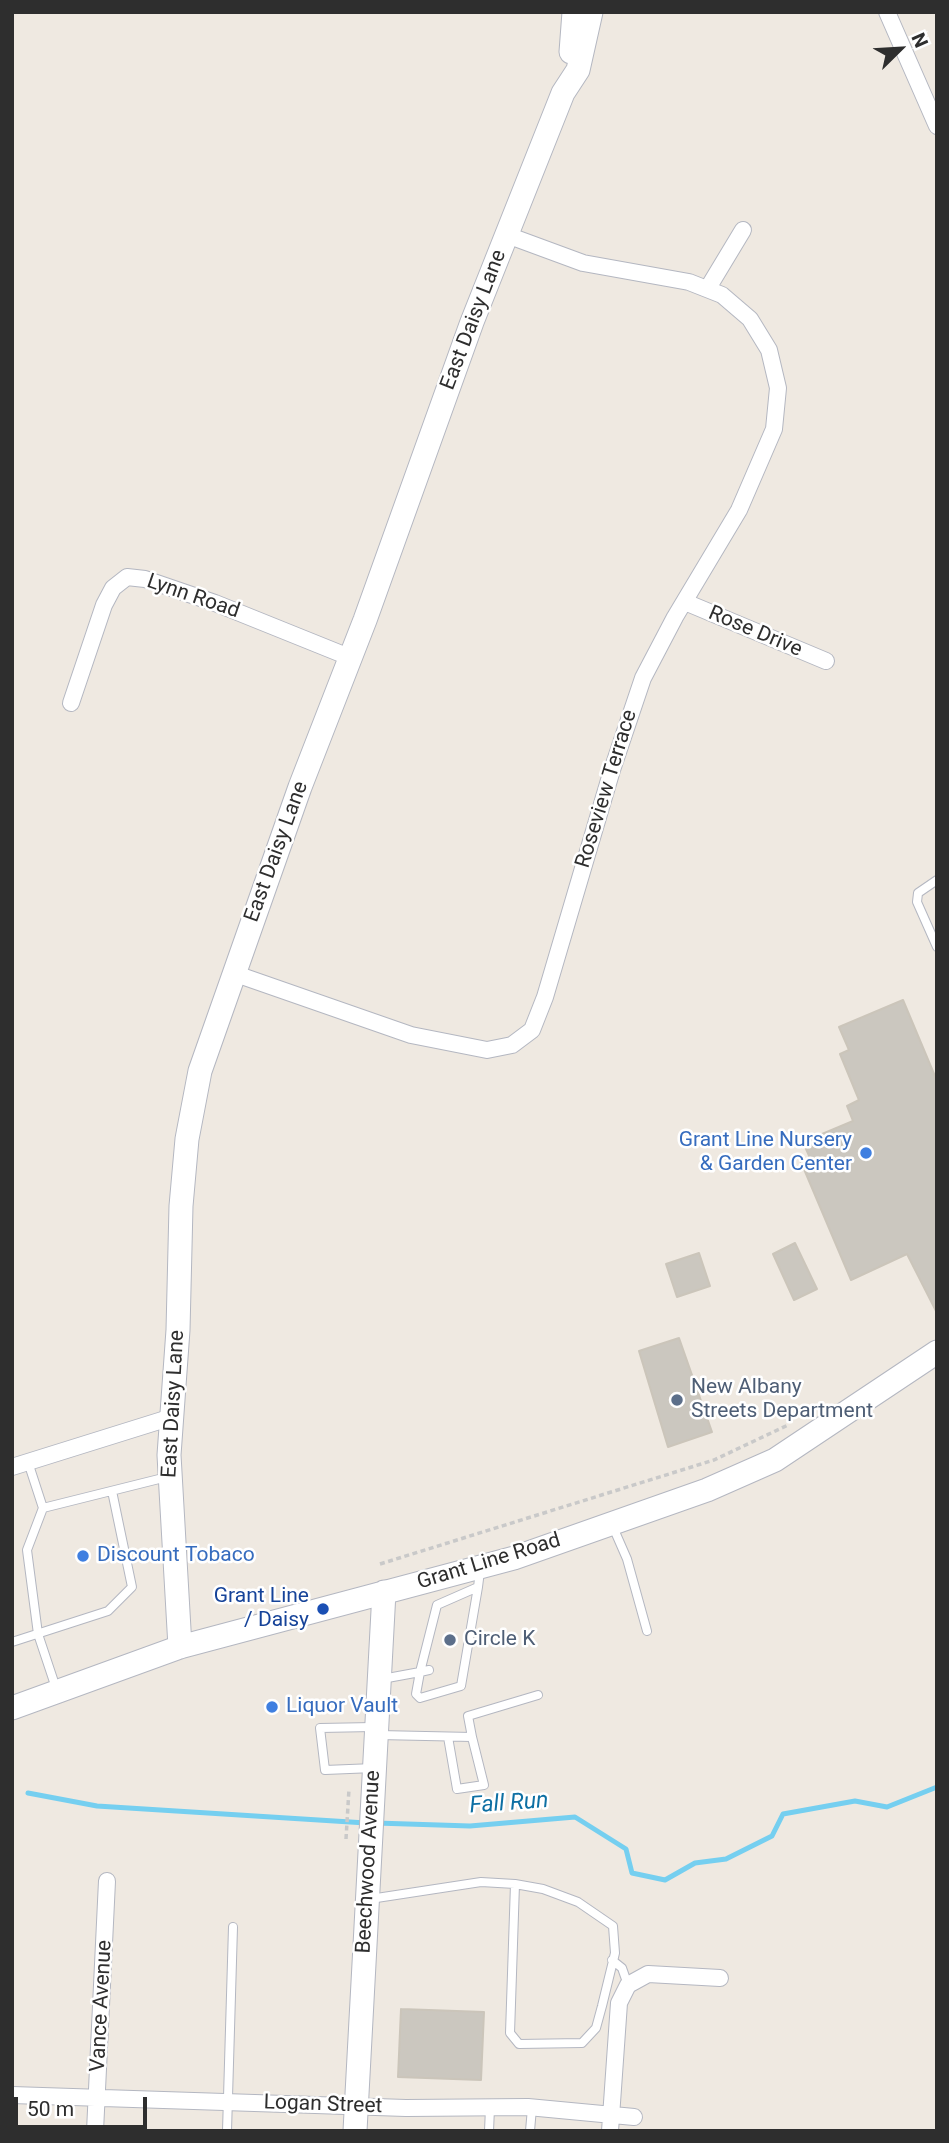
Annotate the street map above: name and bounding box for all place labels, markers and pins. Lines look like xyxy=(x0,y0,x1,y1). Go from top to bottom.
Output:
place label: Grant Line Nursery & Garden Center xyxy=(679,1128,852,1178)
marker: Grant Line Nursery & Garden Center xyxy=(858,1145,874,1161)
place label: New Albany Streets Department xyxy=(691,1375,873,1425)
marker: New Albany Streets Department xyxy=(669,1392,685,1408)
place label: Discount Tobaco xyxy=(97,1543,255,1569)
marker: Discount Tobaco xyxy=(75,1548,91,1564)
place label: Grant Line / Daisy xyxy=(214,1584,309,1634)
marker: Grant Line / Daisy xyxy=(315,1601,331,1617)
place label: Circle K xyxy=(464,1627,535,1653)
marker: Circle K xyxy=(442,1632,458,1648)
place label: Liquor Vault xyxy=(286,1694,398,1720)
marker: Liquor Vault xyxy=(264,1699,280,1715)

